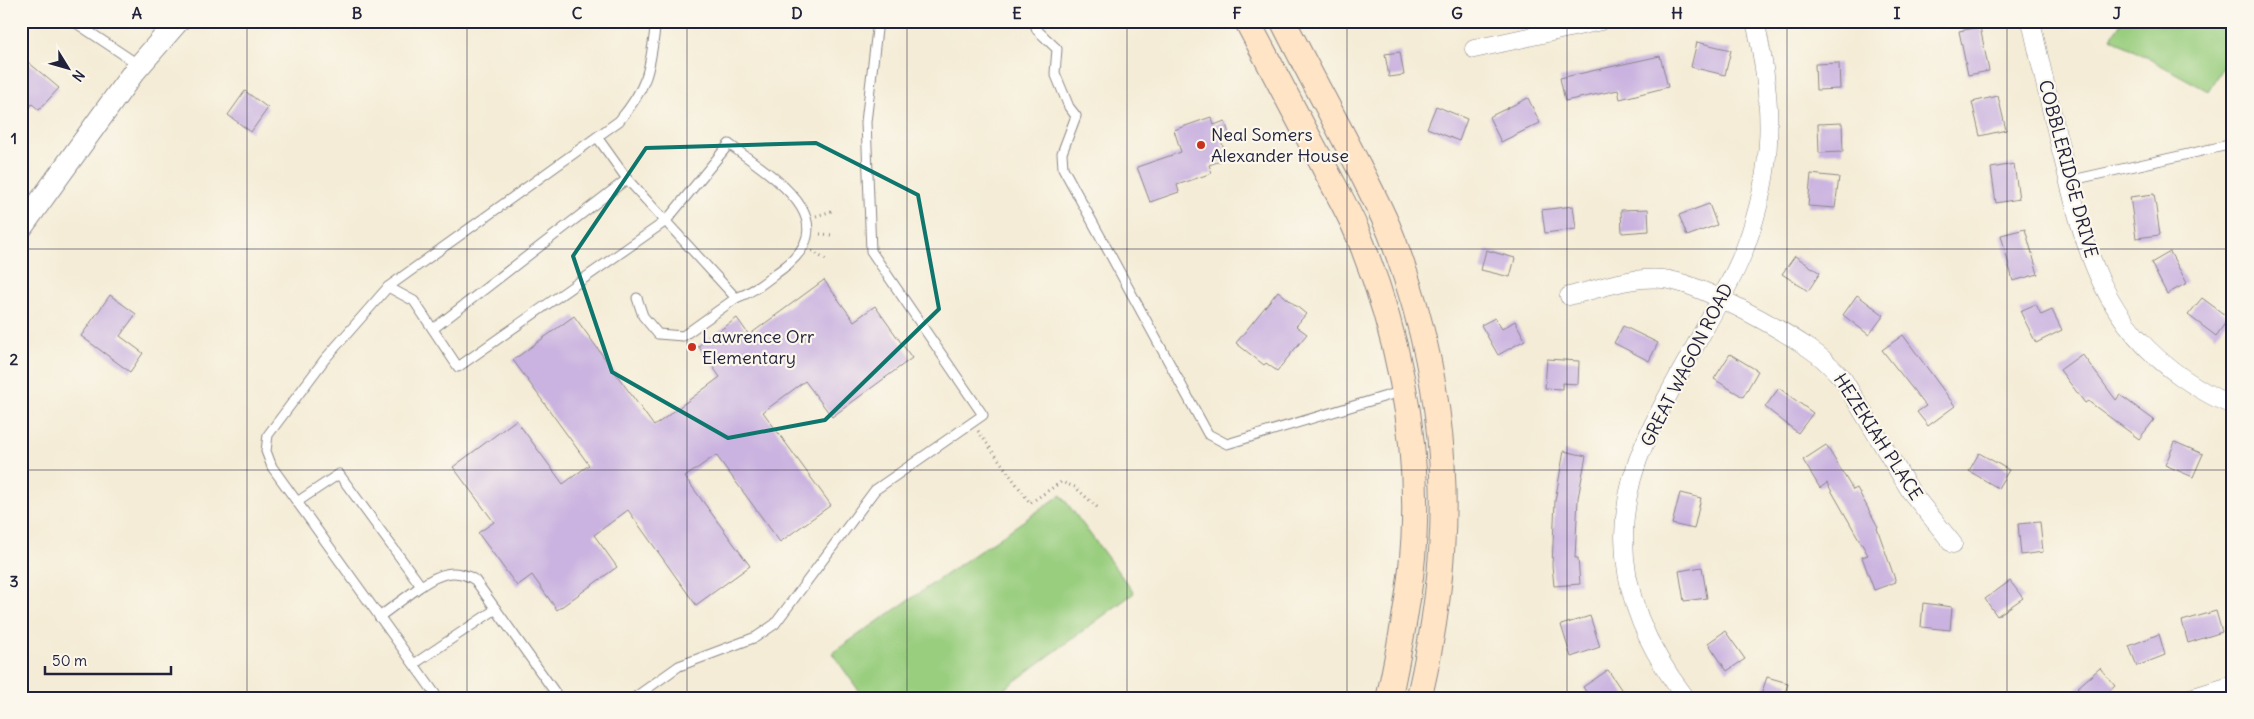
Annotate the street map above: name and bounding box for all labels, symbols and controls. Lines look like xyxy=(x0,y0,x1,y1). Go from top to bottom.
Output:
text: A xyxy=(132,3,142,23)
text: B xyxy=(352,3,363,23)
text: C xyxy=(572,3,583,23)
text: D xyxy=(791,3,803,23)
text: E xyxy=(1012,3,1022,23)
text: F xyxy=(1232,3,1242,23)
text: G xyxy=(1451,3,1463,23)
text: H xyxy=(1671,3,1683,23)
text: I xyxy=(1894,3,1901,23)
text: J xyxy=(2113,3,2122,23)
north arrow xyxy=(42,42,92,92)
text: N xyxy=(68,67,88,85)
street label: COBBLERIDGE DRIVE xyxy=(2034,77,2103,260)
place label: Neal Somers Alexander House xyxy=(1211,123,1349,167)
text: 1 xyxy=(11,128,17,148)
marker: Neal Somers Alexander House xyxy=(1195,139,1207,151)
street label: GREAT WAGON ROAD xyxy=(1635,279,1738,450)
place label: Lawrence Orr Elementary xyxy=(702,325,815,369)
marker: Lawrence Orr Elementary xyxy=(686,341,698,353)
text: 2 xyxy=(10,349,19,369)
street label: HEZEKIAH PLACE xyxy=(1829,369,1928,504)
text: 3 xyxy=(9,571,19,591)
scale bar xyxy=(45,644,171,676)
text: 50 m xyxy=(52,651,87,670)

